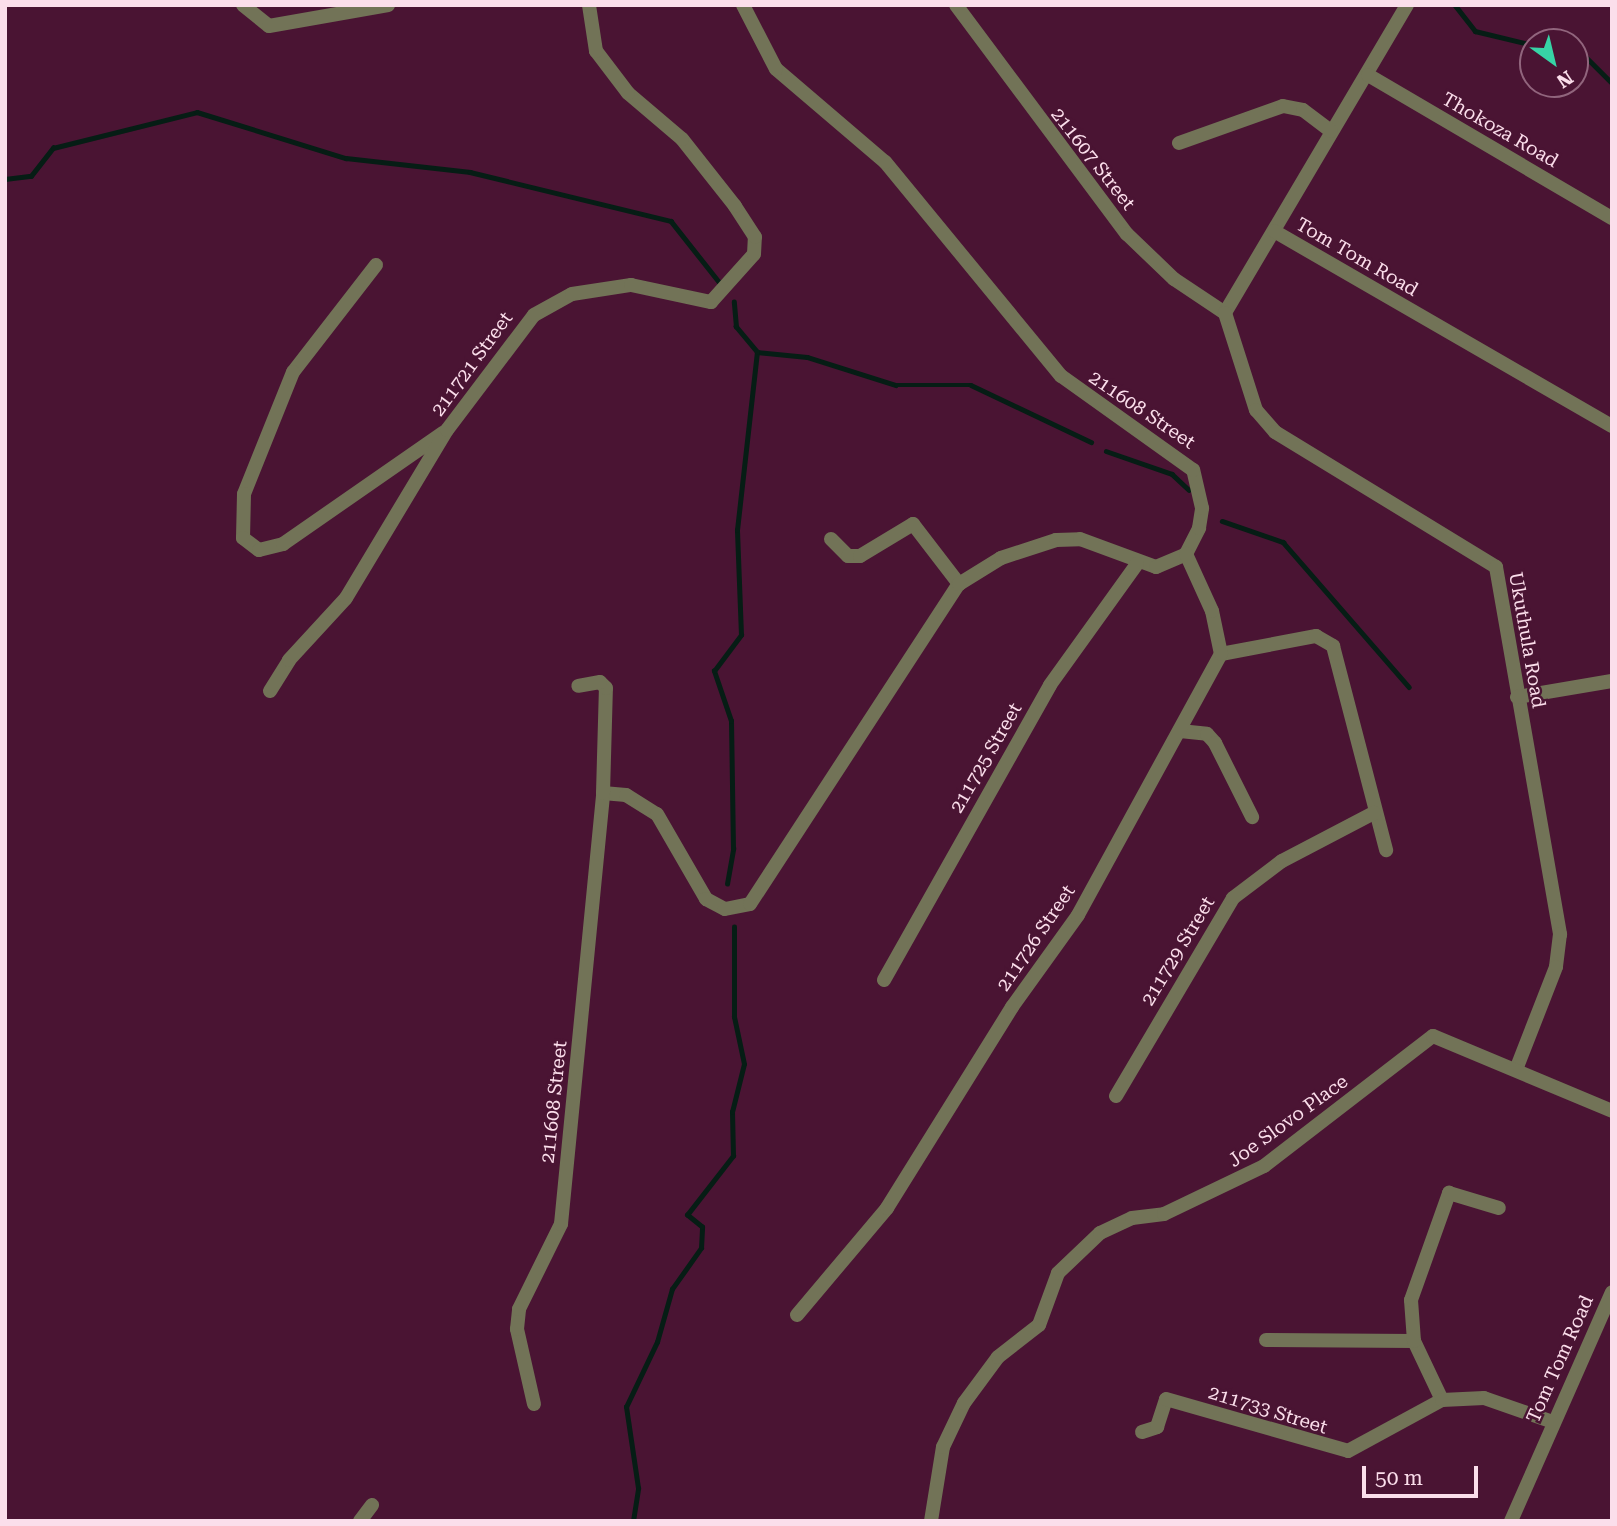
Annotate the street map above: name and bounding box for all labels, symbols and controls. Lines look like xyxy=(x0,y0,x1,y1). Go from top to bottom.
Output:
north arrow xyxy=(1519,28,1589,98)
text: N xyxy=(1552,66,1577,93)
street label: Thokoza Road xyxy=(1438,87,1562,173)
street label: 211607 Street xyxy=(1046,103,1140,215)
street label: Tom Tom Road xyxy=(1292,213,1422,301)
street label: 211721 Street xyxy=(427,307,517,421)
street label: 211608 Street xyxy=(1085,366,1199,454)
street label: Ukuthula Road xyxy=(1504,570,1550,710)
street label: 211725 Street xyxy=(945,699,1027,817)
street label: 211726 Street xyxy=(992,881,1080,995)
street label: 211729 Street xyxy=(1137,892,1219,1010)
street label: 211608 Street xyxy=(536,1040,572,1164)
street label: Joe Slovo Place xyxy=(1224,1070,1352,1172)
street label: Tom Tom Road xyxy=(1522,1292,1598,1426)
street label: 211733 Street xyxy=(1206,1381,1330,1439)
scale bar xyxy=(1365,1452,1480,1496)
text: 50 m xyxy=(1375,1466,1423,1490)

